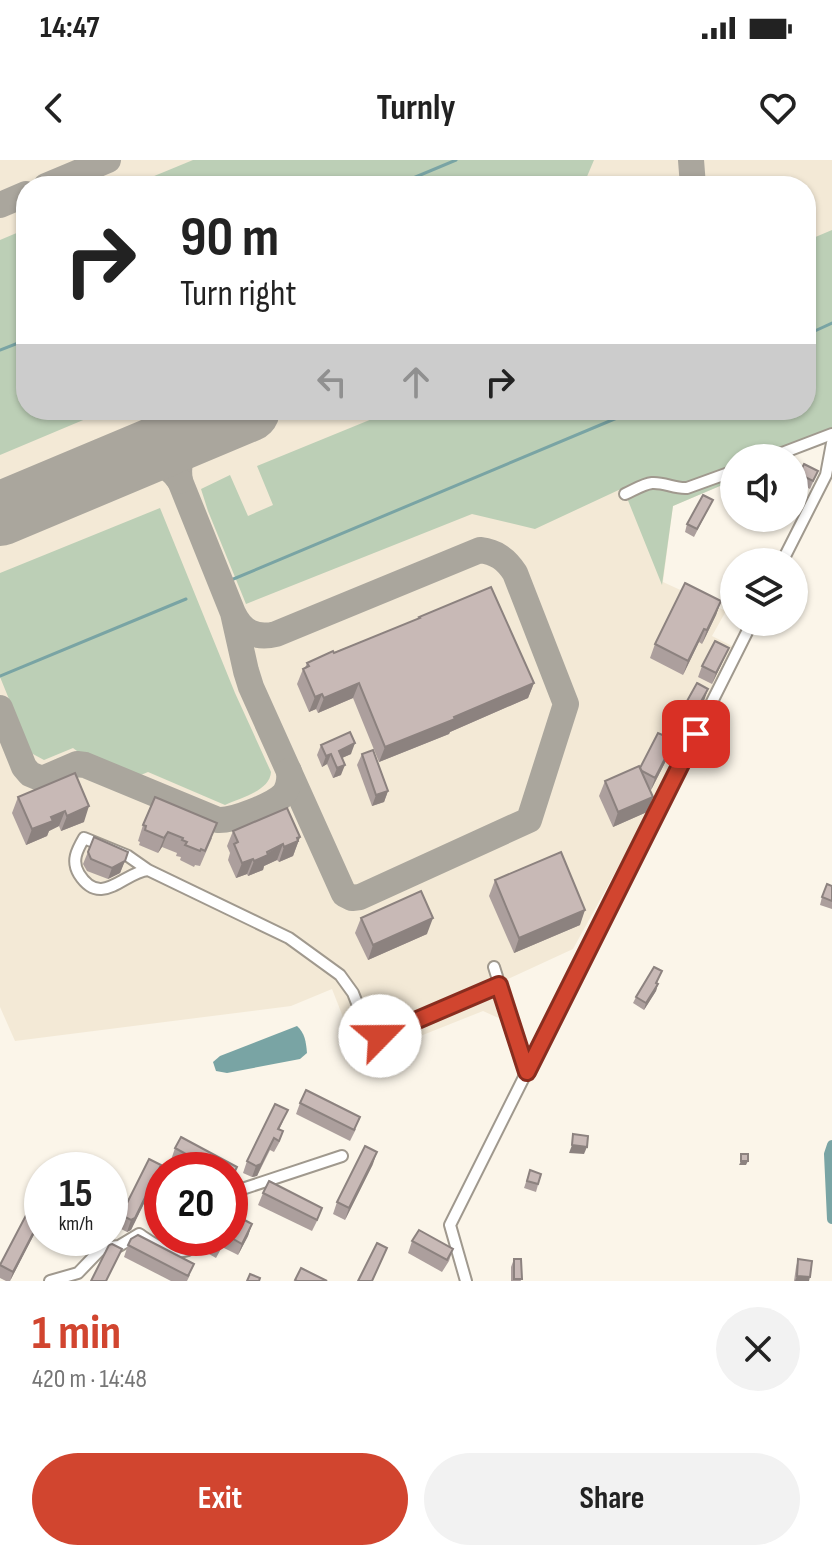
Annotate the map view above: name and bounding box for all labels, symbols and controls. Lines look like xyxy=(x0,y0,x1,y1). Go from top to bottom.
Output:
text: 14:47 xyxy=(40,10,99,46)
icon: back xyxy=(32,86,76,130)
icon: heart xyxy=(756,86,800,130)
text: Turnly xyxy=(377,87,455,130)
text: 90 m xyxy=(180,205,279,272)
icon: right xyxy=(48,208,152,312)
text: Turn right xyxy=(180,273,297,316)
icon: left xyxy=(310,360,354,404)
icon: ahead xyxy=(394,360,438,404)
icon: right xyxy=(478,360,522,404)
map controls xyxy=(720,444,808,636)
button: sound xyxy=(720,444,808,532)
button: layers xyxy=(720,548,808,636)
pin xyxy=(662,700,730,768)
icon: arrive xyxy=(674,712,718,756)
position arrow xyxy=(338,994,422,1078)
speed limit sign: 20 xyxy=(144,1152,248,1256)
text: 15 xyxy=(59,1170,93,1218)
text: km/h xyxy=(59,1212,93,1236)
text: 1 min xyxy=(32,1305,121,1362)
button: close xyxy=(716,1307,800,1391)
text: 420 m · 14:48 xyxy=(32,1364,147,1395)
button: Exit xyxy=(32,1453,408,1545)
button: Share xyxy=(424,1453,800,1545)

